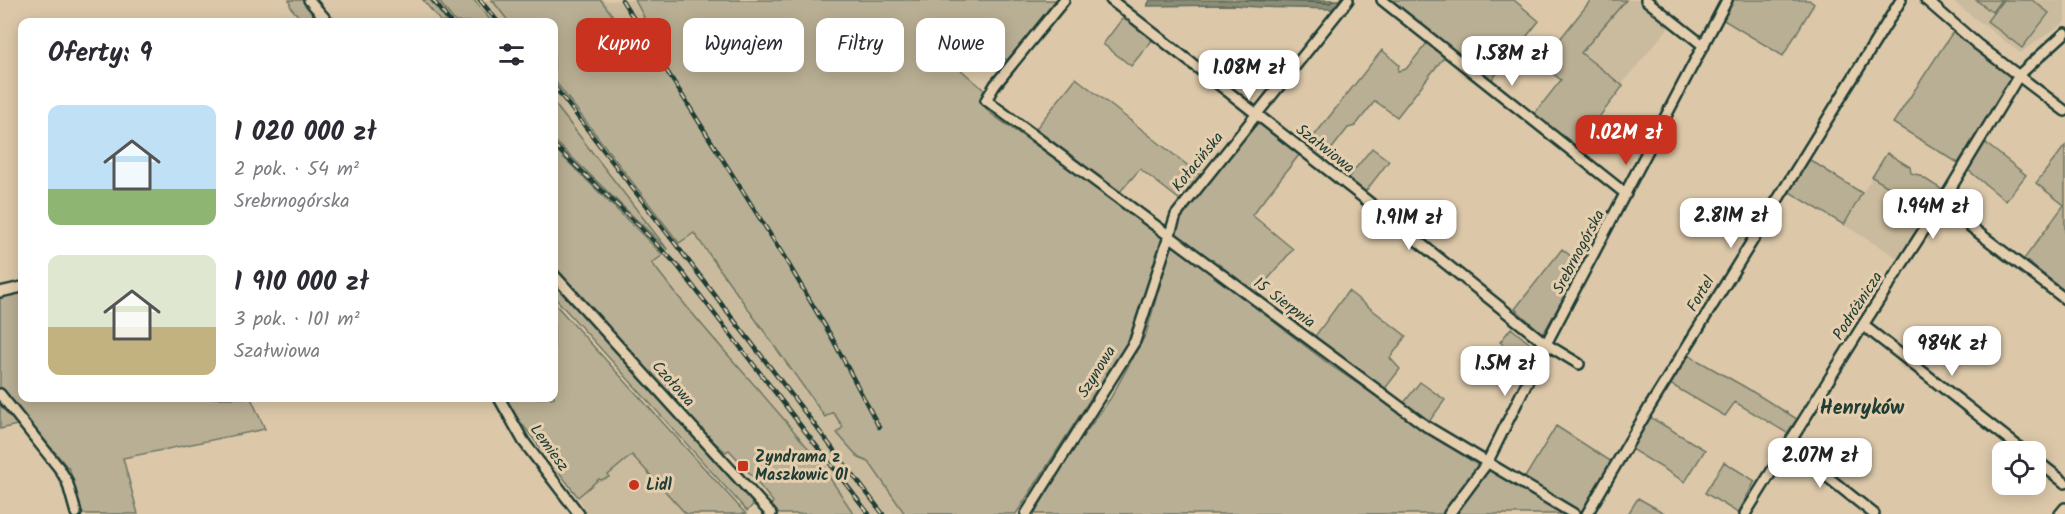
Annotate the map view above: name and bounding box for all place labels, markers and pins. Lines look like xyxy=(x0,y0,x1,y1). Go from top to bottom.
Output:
pin: 1.58M zł xyxy=(1450,36,1574,87)
pin: 1.08M zł xyxy=(1187,50,1311,101)
pin: 1.02M zł xyxy=(1564,115,1688,166)
pin: 1.94M zł xyxy=(1871,189,1995,240)
pin: 2.81M zł xyxy=(1669,198,1793,249)
pin: 1.91M zł xyxy=(1347,200,1471,251)
pin: 984K zł xyxy=(1897,326,2007,377)
pin: 1.5M zł xyxy=(1450,346,1560,397)
pin: 2.07M zł xyxy=(1758,438,1882,489)
place label: Zyndrama z Maszkowic 01 xyxy=(755,445,848,488)
marker: Zyndrama z Maszkowic 01 xyxy=(736,459,750,473)
place label: Lidl xyxy=(646,473,673,498)
marker: Lidl xyxy=(627,478,641,492)

